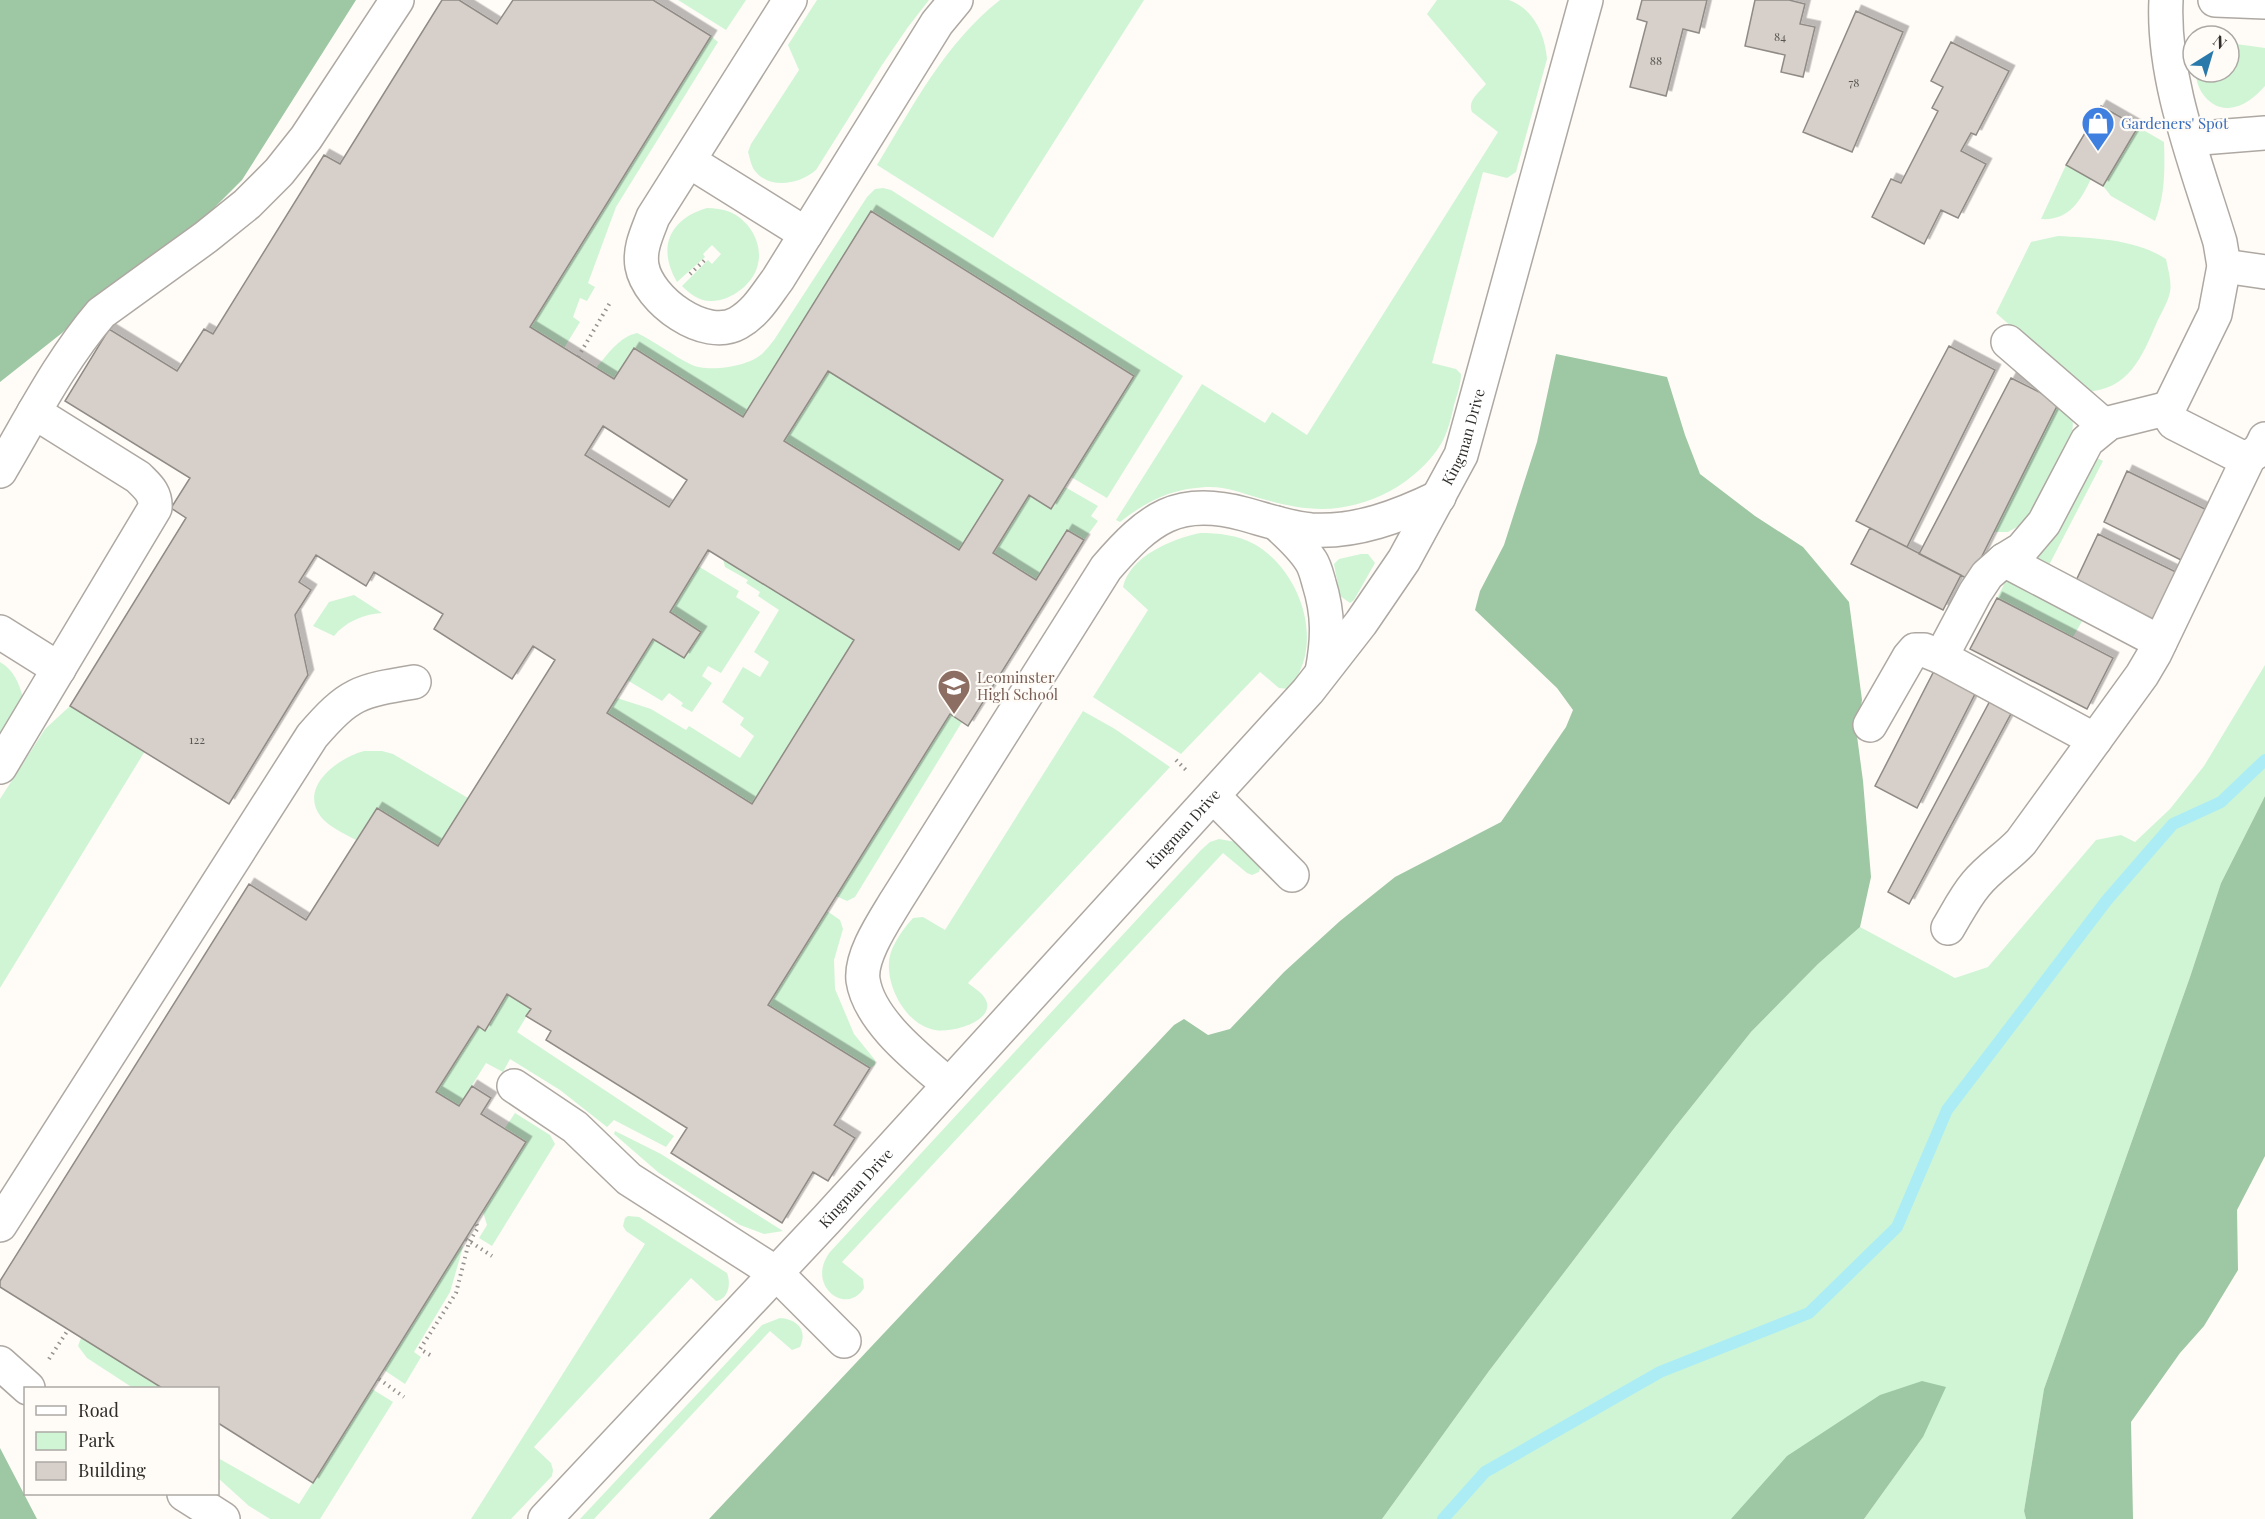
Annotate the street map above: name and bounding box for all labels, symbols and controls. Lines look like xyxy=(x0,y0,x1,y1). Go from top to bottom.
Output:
north arrow xyxy=(2181,24,2241,84)
house number: 84 xyxy=(1774,28,1786,44)
text: N xyxy=(2209,30,2232,54)
house number: 88 xyxy=(1650,52,1662,68)
house number: 78 xyxy=(1848,74,1860,90)
shop icon: Gardeners' Spot xyxy=(2080,105,2116,152)
place label: Gardeners' Spot xyxy=(2121,113,2229,133)
street label: Kingman Drive xyxy=(1437,386,1489,488)
place label: Leominster High School xyxy=(977,667,1058,704)
school or university icon: Leominster High School xyxy=(936,668,972,715)
house number: 122 xyxy=(189,731,205,747)
street label: Kingman Drive xyxy=(1141,784,1224,873)
street label: Kingman Drive xyxy=(814,1144,897,1232)
legend xyxy=(24,1387,219,1495)
text: Road xyxy=(78,1398,119,1422)
text: Park xyxy=(78,1428,115,1452)
text: Building xyxy=(78,1458,146,1482)

